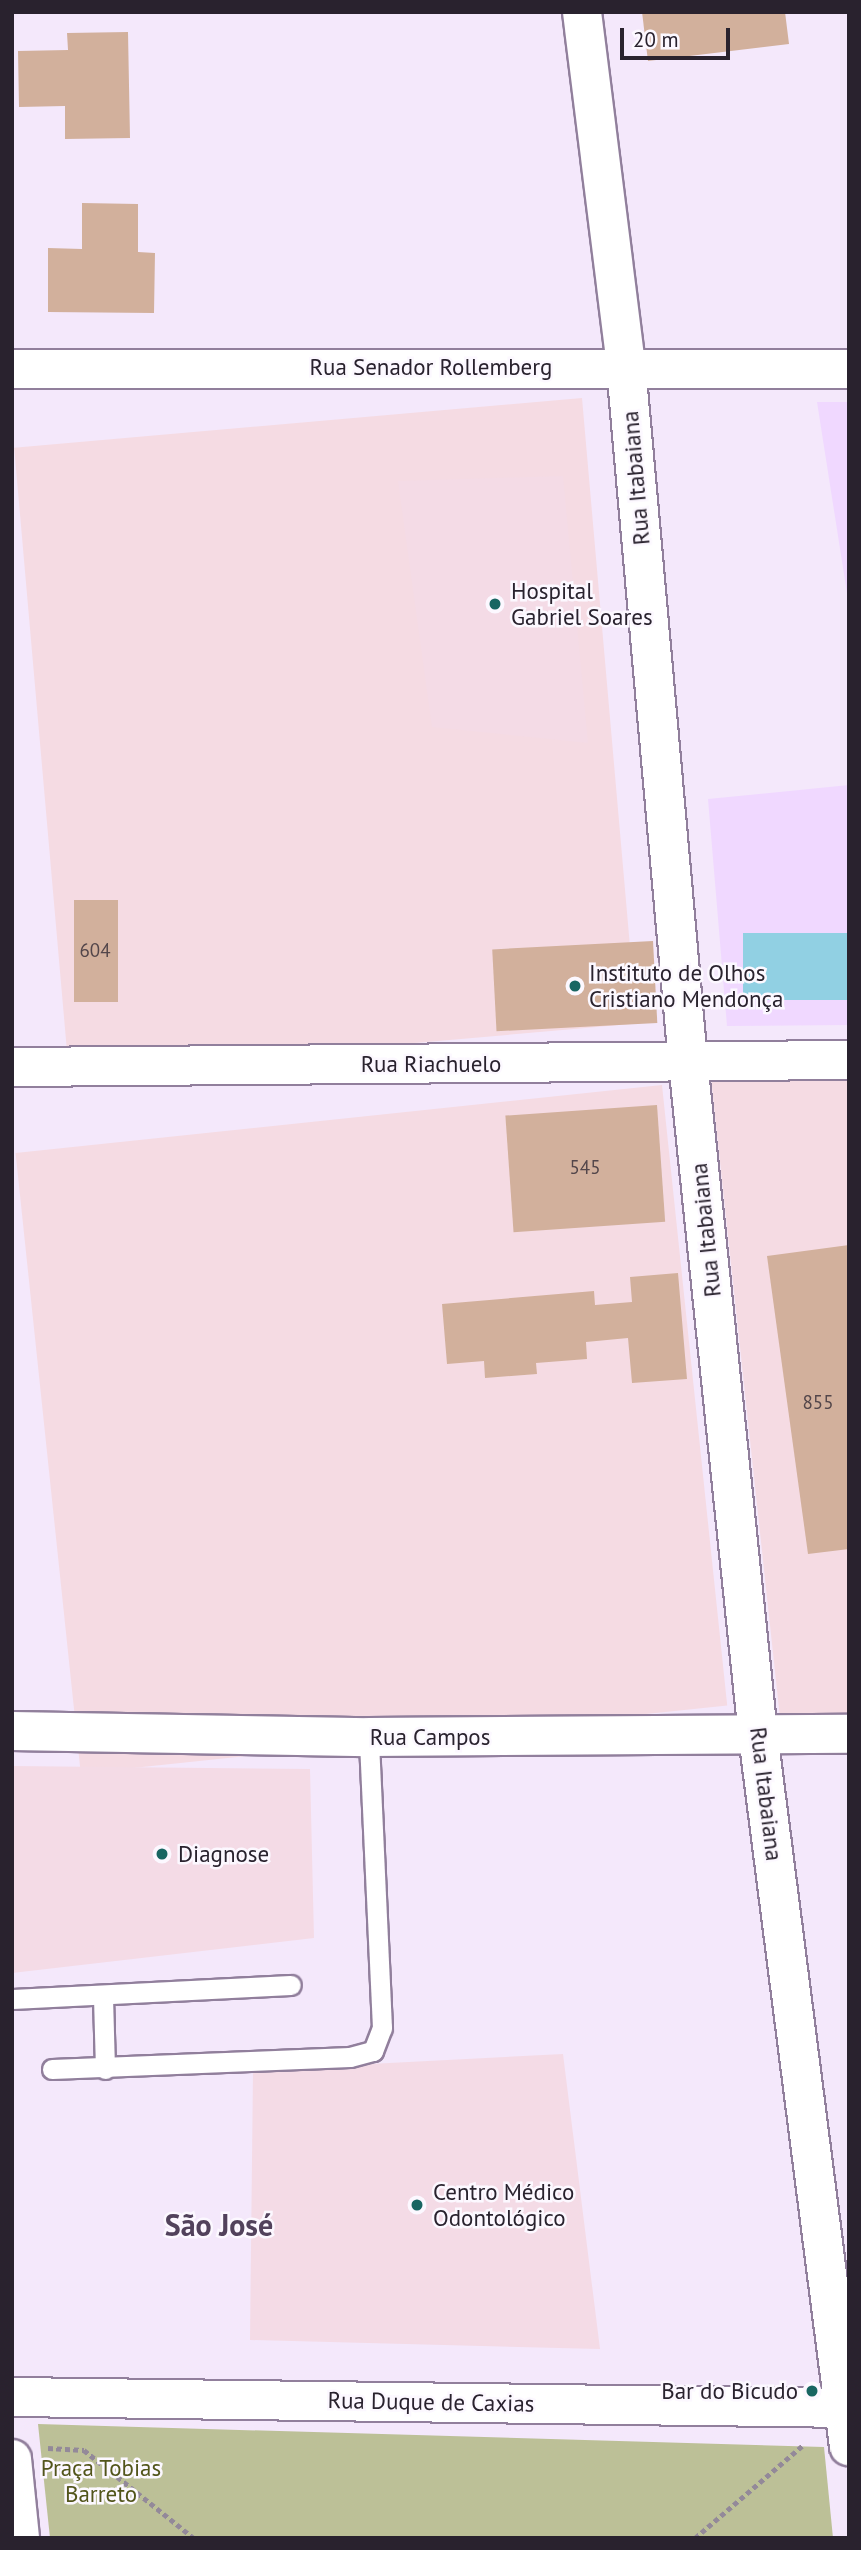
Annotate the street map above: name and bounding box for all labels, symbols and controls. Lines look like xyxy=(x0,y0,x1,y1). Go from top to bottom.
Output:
scale bar xyxy=(623,14,733,58)
text: 20 m xyxy=(633,26,679,53)
street label: Rua Senador Rollemberg xyxy=(310,353,552,381)
street label: Rua Itabaiana xyxy=(616,410,656,546)
place label: Hospital Gabriel Soares xyxy=(511,577,653,631)
marker: Hospital Gabriel Soares xyxy=(485,594,505,614)
house number: 604 xyxy=(79,940,111,962)
place label: Instituto de Olhos Cristiano Mendonça xyxy=(589,959,783,1013)
marker: Instituto de Olhos Cristiano Mendonça xyxy=(567,978,583,994)
street label: Rua Riachuelo xyxy=(361,1050,501,1078)
house number: 545 xyxy=(569,1157,601,1179)
street label: Rua Itabaiana xyxy=(685,1162,727,1298)
house number: 855 xyxy=(802,1392,834,1414)
street label: Rua Campos xyxy=(370,1723,490,1751)
street label: Rua Itabaiana xyxy=(744,1725,788,1863)
place label: Diagnose xyxy=(178,1840,269,1868)
marker: Diagnose xyxy=(152,1844,172,1864)
place label: Centro Médico Odontológico xyxy=(433,2178,574,2232)
marker: Centro Médico Odontológico xyxy=(407,2195,427,2215)
district label: São José xyxy=(165,2207,273,2243)
place label: Bar do Bicudo xyxy=(661,2377,798,2405)
marker: Bar do Bicudo xyxy=(804,2383,820,2399)
street label: Rua Duque de Caxias xyxy=(327,2386,535,2418)
park label: Praça Tobias Barreto xyxy=(40,2454,162,2508)

